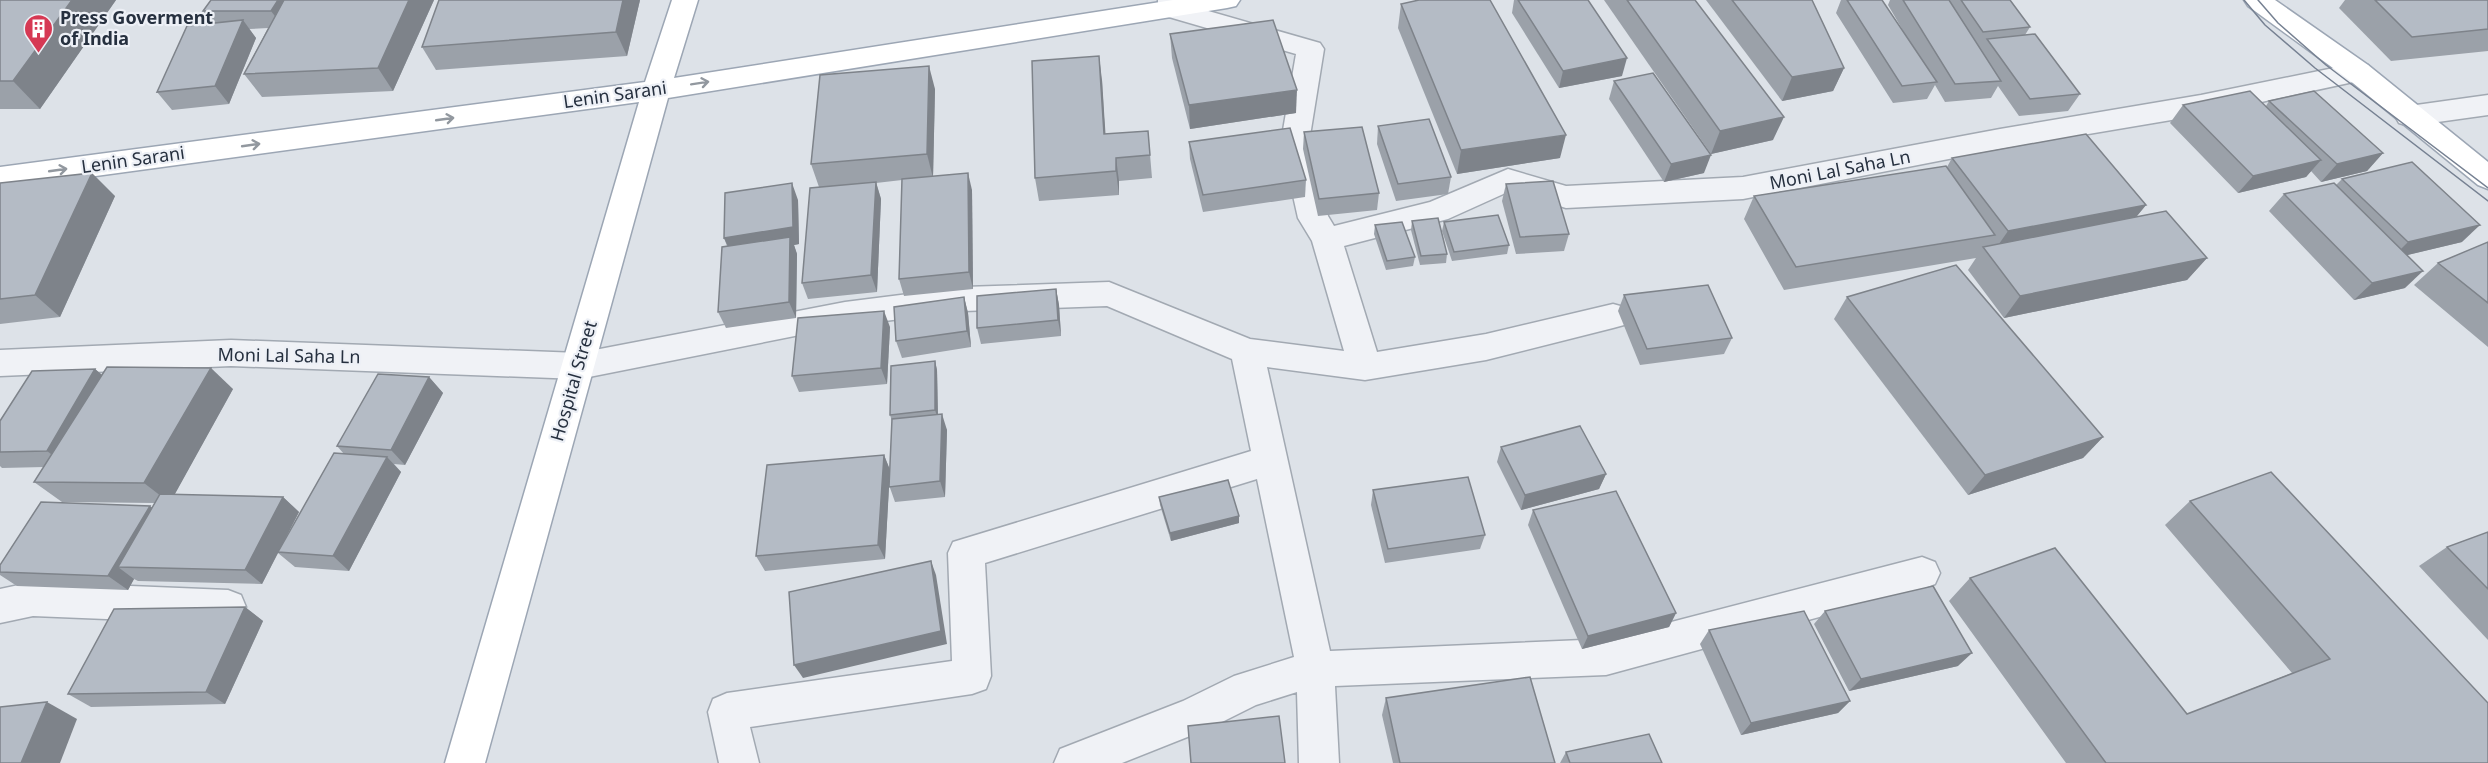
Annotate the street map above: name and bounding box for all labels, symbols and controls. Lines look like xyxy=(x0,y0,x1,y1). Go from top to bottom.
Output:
place label: Press Goverment of India xyxy=(60,5,213,50)
building icon: Press Goverment of India xyxy=(23,12,55,54)
street label: Lenin Sarani xyxy=(562,75,668,113)
one-way arrow xyxy=(690,78,709,89)
one-way arrow xyxy=(434,113,454,124)
one-way arrow xyxy=(241,139,261,150)
street label: Lenin Sarani xyxy=(80,140,186,178)
street label: Moni Lal Saha Ln xyxy=(1767,144,1912,194)
one-way arrow xyxy=(48,165,67,176)
street label: Hospital Street xyxy=(544,317,602,444)
street label: Moni Lal Saha Ln xyxy=(217,342,361,368)

